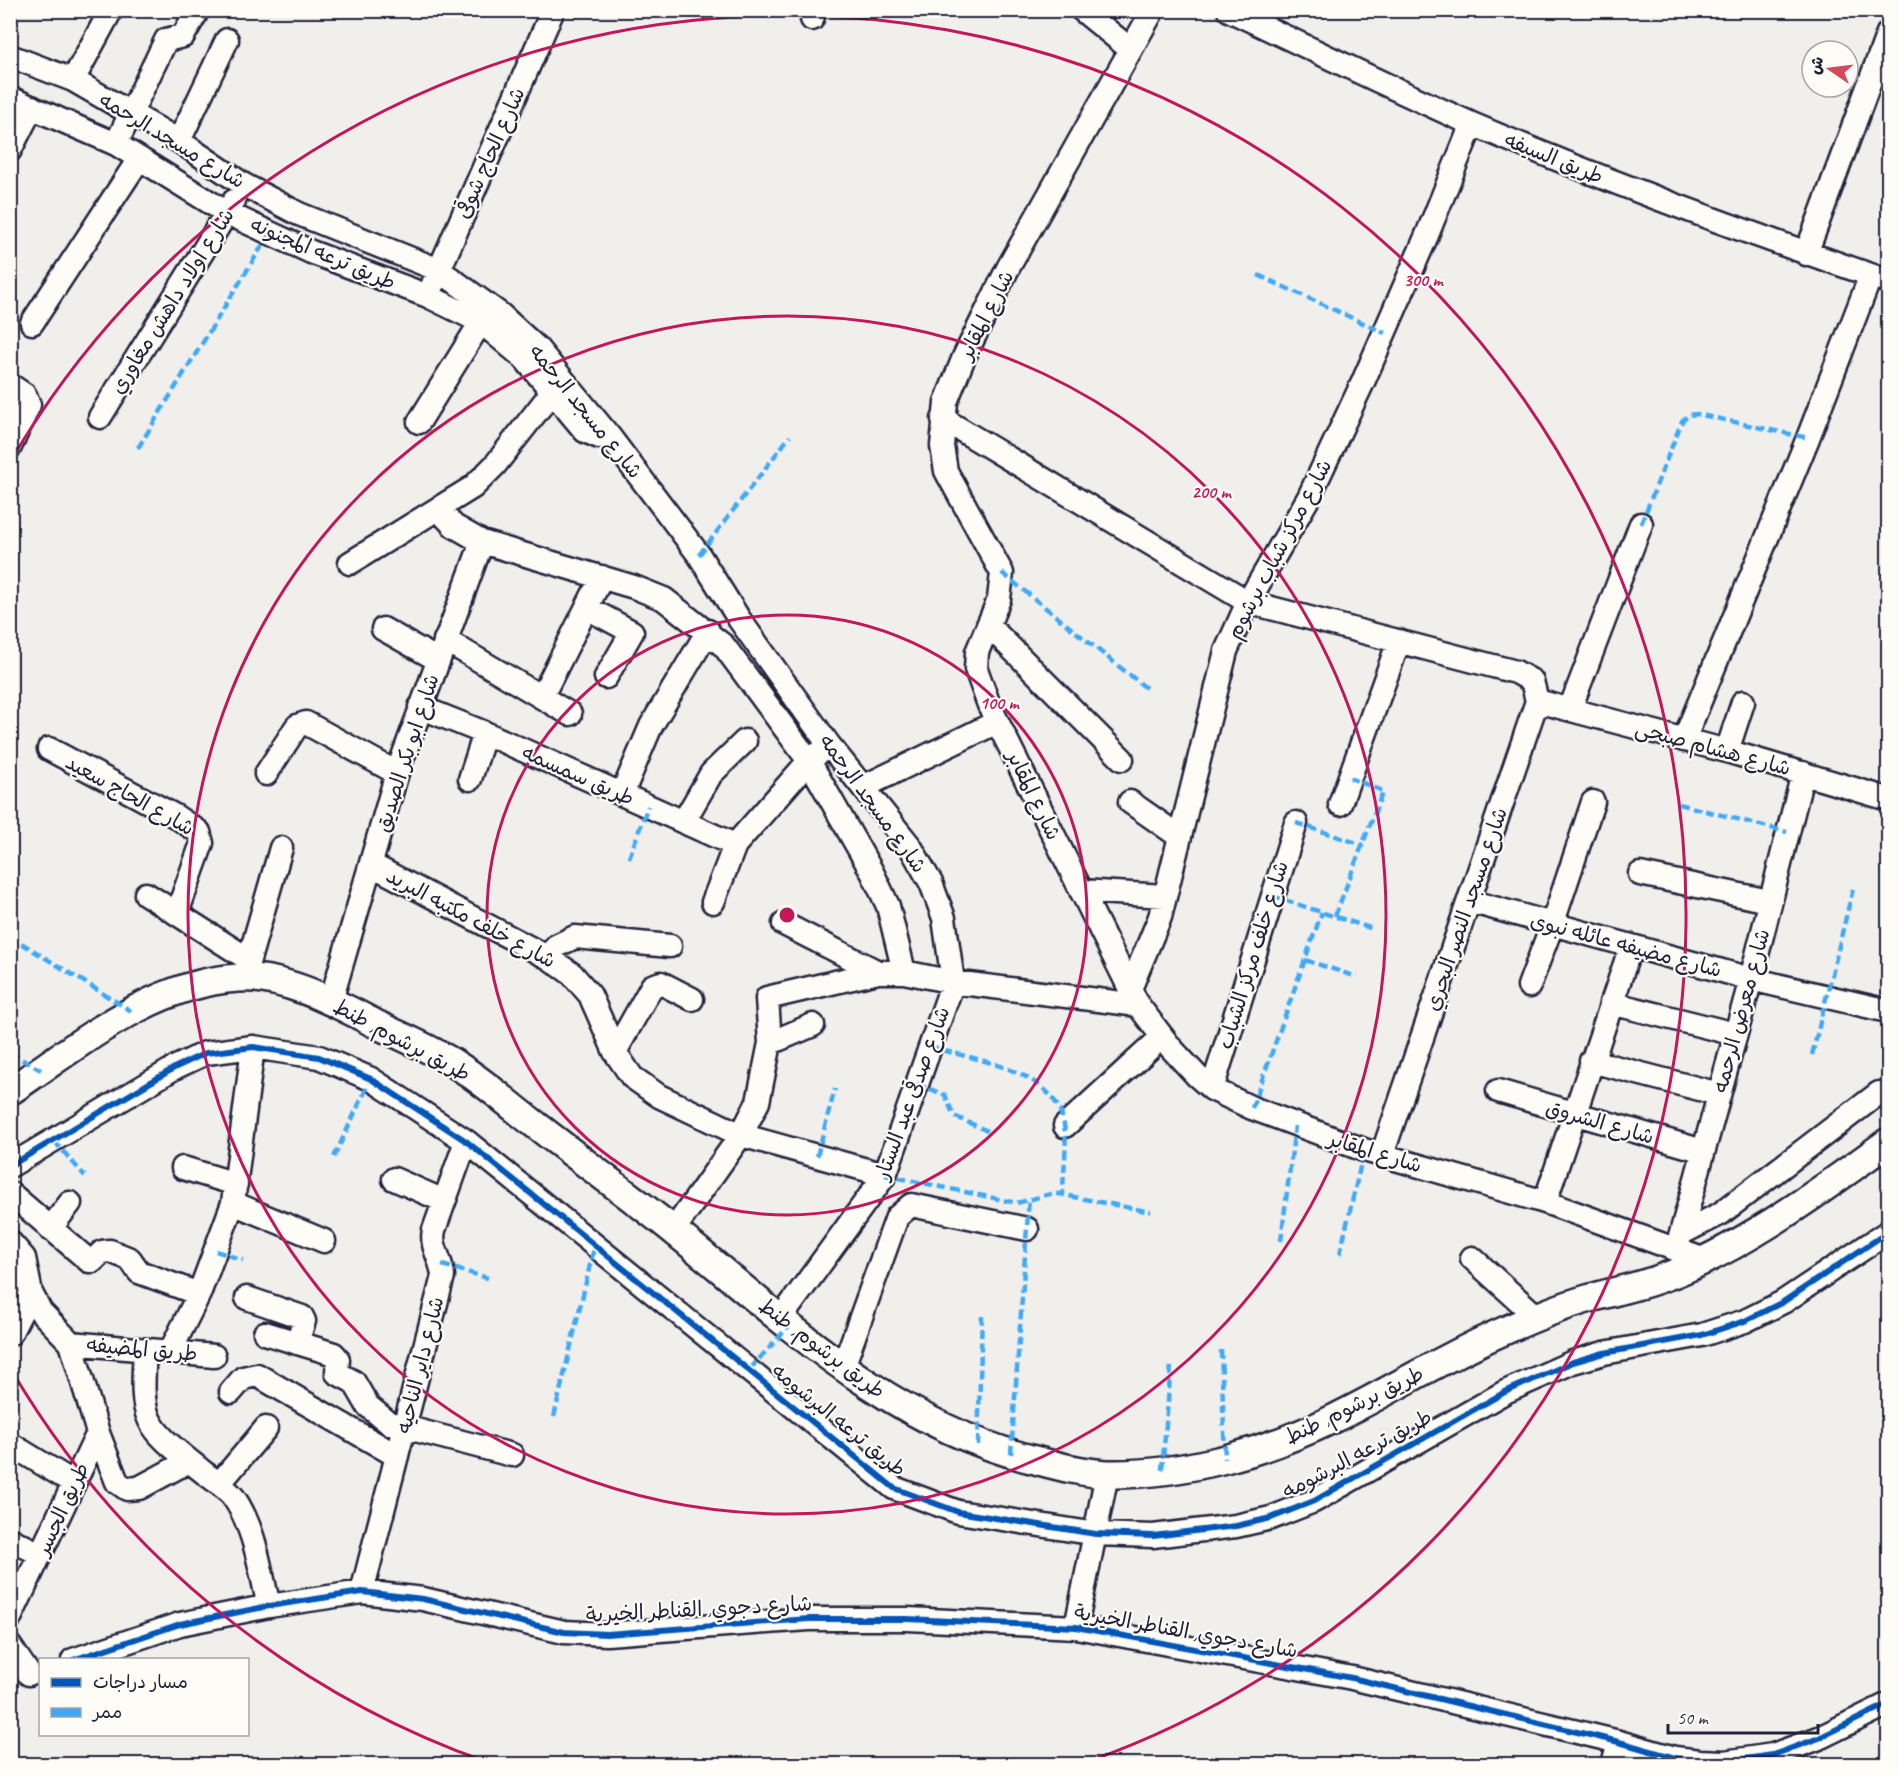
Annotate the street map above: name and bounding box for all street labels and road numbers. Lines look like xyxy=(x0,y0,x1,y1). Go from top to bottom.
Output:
street label: شارع الحاج شوقى xyxy=(449,83,532,224)
street label: شارع مسجد الرحمه xyxy=(93,86,250,196)
street label: طريق السيفه xyxy=(1501,126,1607,190)
street label: شارع اولاد داهش مغاوري xyxy=(104,203,241,400)
street label: طريق ترعه المجنونه xyxy=(246,211,400,295)
street label: شارع المقابر xyxy=(952,266,1021,367)
street label: شارع مسجد الرحمه xyxy=(522,338,648,485)
street label: شارع مركز شباب برشوم xyxy=(1221,455,1340,645)
street label: شارع ابو بكر الصديق xyxy=(369,671,447,836)
street label: شارع هشام صبحى xyxy=(1632,715,1794,784)
street label: شارع مسجد الرحمه xyxy=(812,728,932,879)
street label: طريق سمسمه xyxy=(518,739,638,811)
street label: شارع المقابر xyxy=(998,744,1067,845)
street label: شارع الحاج سعيد xyxy=(60,749,199,843)
street label: شارع مسجد النصر البحري xyxy=(1419,804,1515,1015)
street label: شارع خلف مركز الشباب xyxy=(1212,858,1296,1053)
street label: شارع خلف مكتبه البريد xyxy=(381,862,560,976)
street label: شارع مضيفه عائله نبوى xyxy=(1527,907,1725,985)
street label: شارع معرض الرحمه xyxy=(1707,926,1777,1097)
street label: طريق برشوم, طنط xyxy=(328,993,475,1090)
street label: شارع صدقى عبد الستار xyxy=(868,1003,957,1186)
street label: شارع الشروق xyxy=(1542,1094,1657,1152)
street label: شارع المقابر xyxy=(1322,1125,1425,1181)
street label: طريق برشوم, طنط xyxy=(752,1292,890,1406)
street label: شارع داير الناحيه xyxy=(390,1294,452,1437)
street label: طريق المضيفه xyxy=(86,1331,198,1367)
street label: طريق ترعه البرشومه xyxy=(766,1358,912,1483)
street label: طريق برشوم, طنط xyxy=(1280,1360,1429,1453)
street label: طريق ترعه البرشومه xyxy=(1278,1404,1437,1505)
street label: طريق الجسر xyxy=(28,1458,95,1561)
street label: شارع دجوي, القناطر الخيرية xyxy=(585,1590,813,1630)
street label: شارع دجوي, القناطر الخيرية xyxy=(1072,1599,1300,1665)

